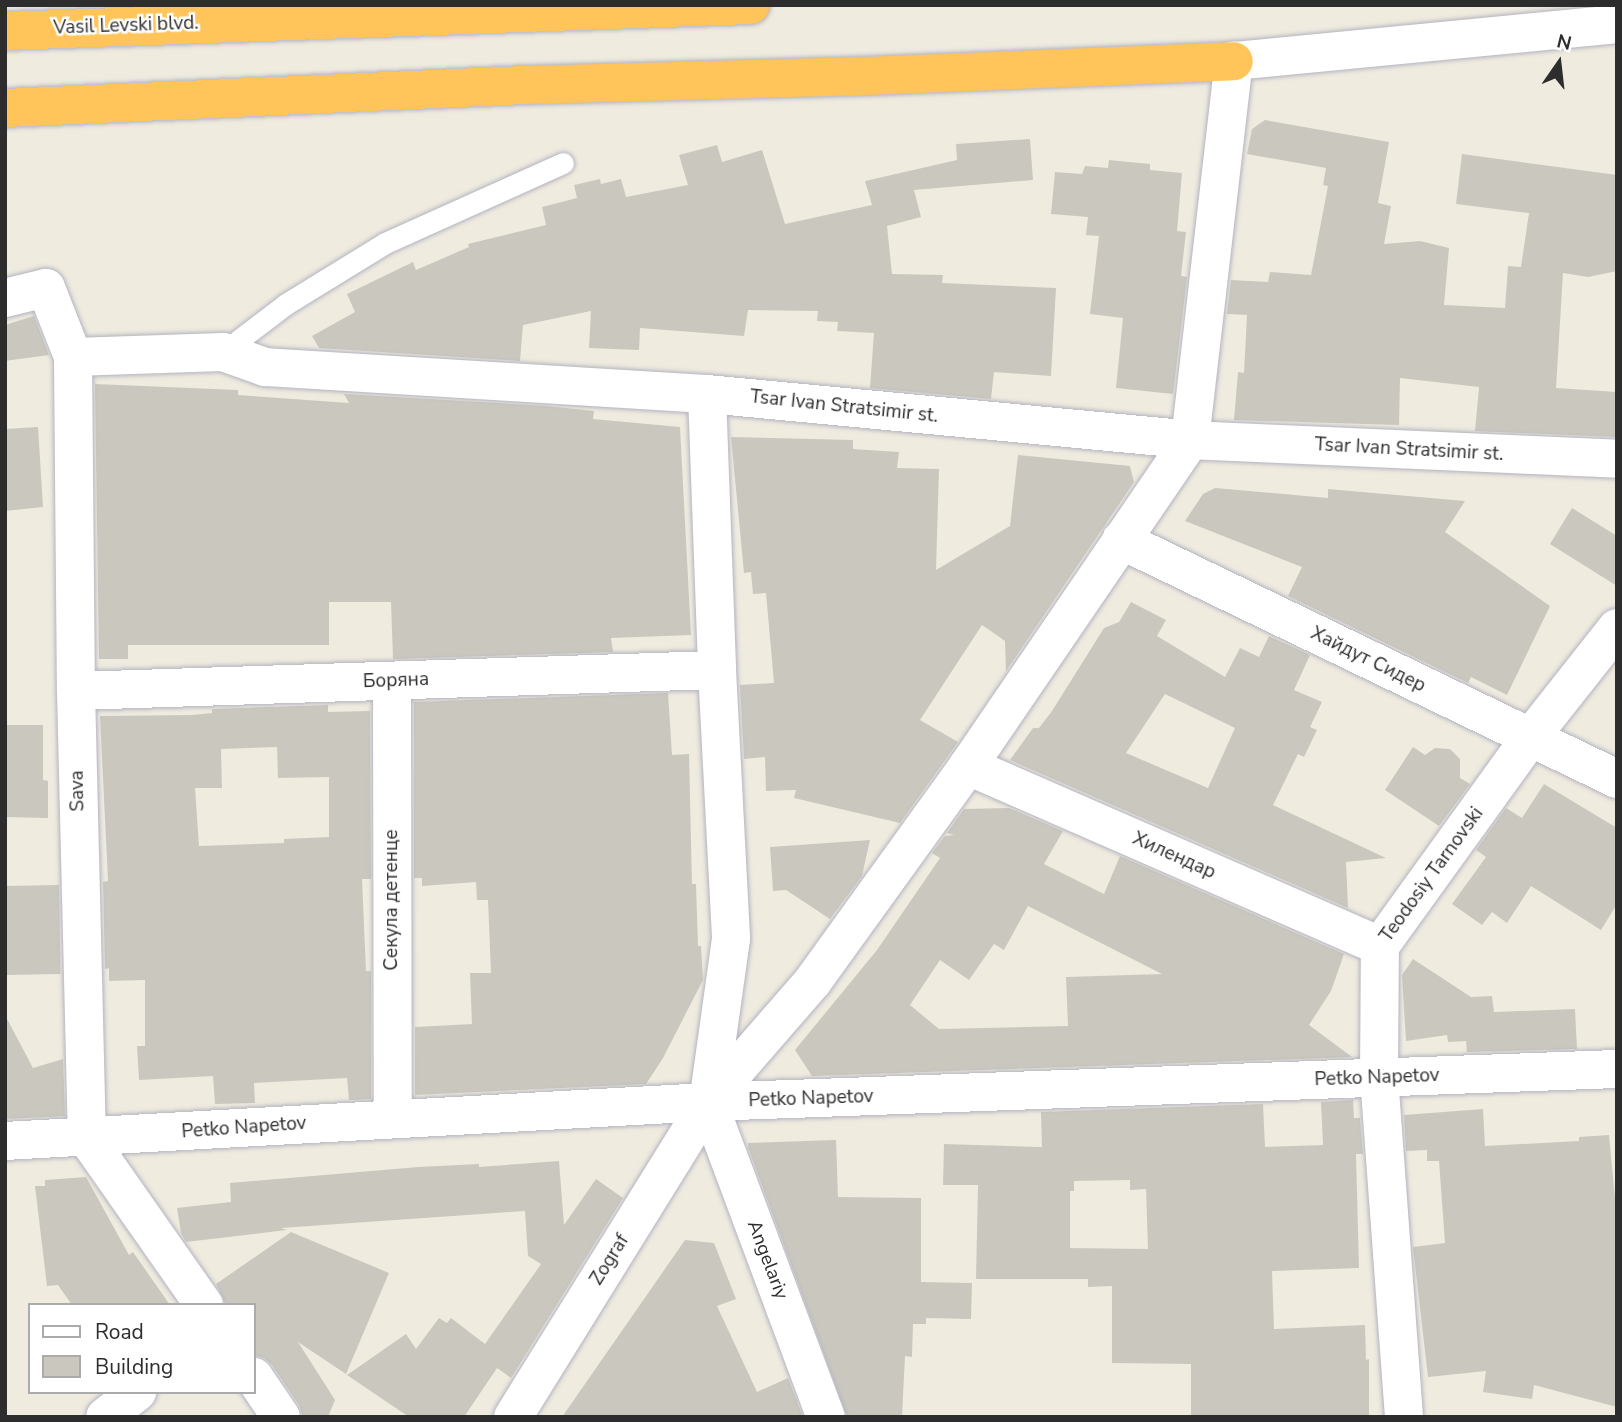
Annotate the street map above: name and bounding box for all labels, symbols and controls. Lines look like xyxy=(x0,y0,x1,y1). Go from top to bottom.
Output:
street label: Vasil Levski blvd. xyxy=(53,12,199,40)
north arrow xyxy=(1524,28,1594,98)
text: N xyxy=(1554,28,1574,57)
street label: Tsar Ivan Stratsimir st. xyxy=(749,386,939,428)
street label: Tsar Ivan Stratsimir st. xyxy=(1314,434,1504,466)
street label: Хайдут Сидер xyxy=(1307,622,1429,698)
street label: Боряна xyxy=(363,668,429,694)
street label: Sava xyxy=(66,770,90,812)
street label: Teodosiy Tarnovski xyxy=(1375,803,1489,947)
street label: Хилендар xyxy=(1129,828,1219,884)
street label: Секула детенце xyxy=(381,829,403,971)
street label: Petko Napetov xyxy=(1314,1064,1440,1092)
street label: Petko Napetov xyxy=(748,1085,874,1113)
street label: Petko Napetov xyxy=(181,1112,307,1144)
street label: Angelariy xyxy=(742,1217,792,1303)
street label: Zograf xyxy=(586,1230,634,1290)
legend xyxy=(28,1303,256,1394)
text: Road xyxy=(95,1318,144,1346)
text: Building xyxy=(95,1353,173,1381)

